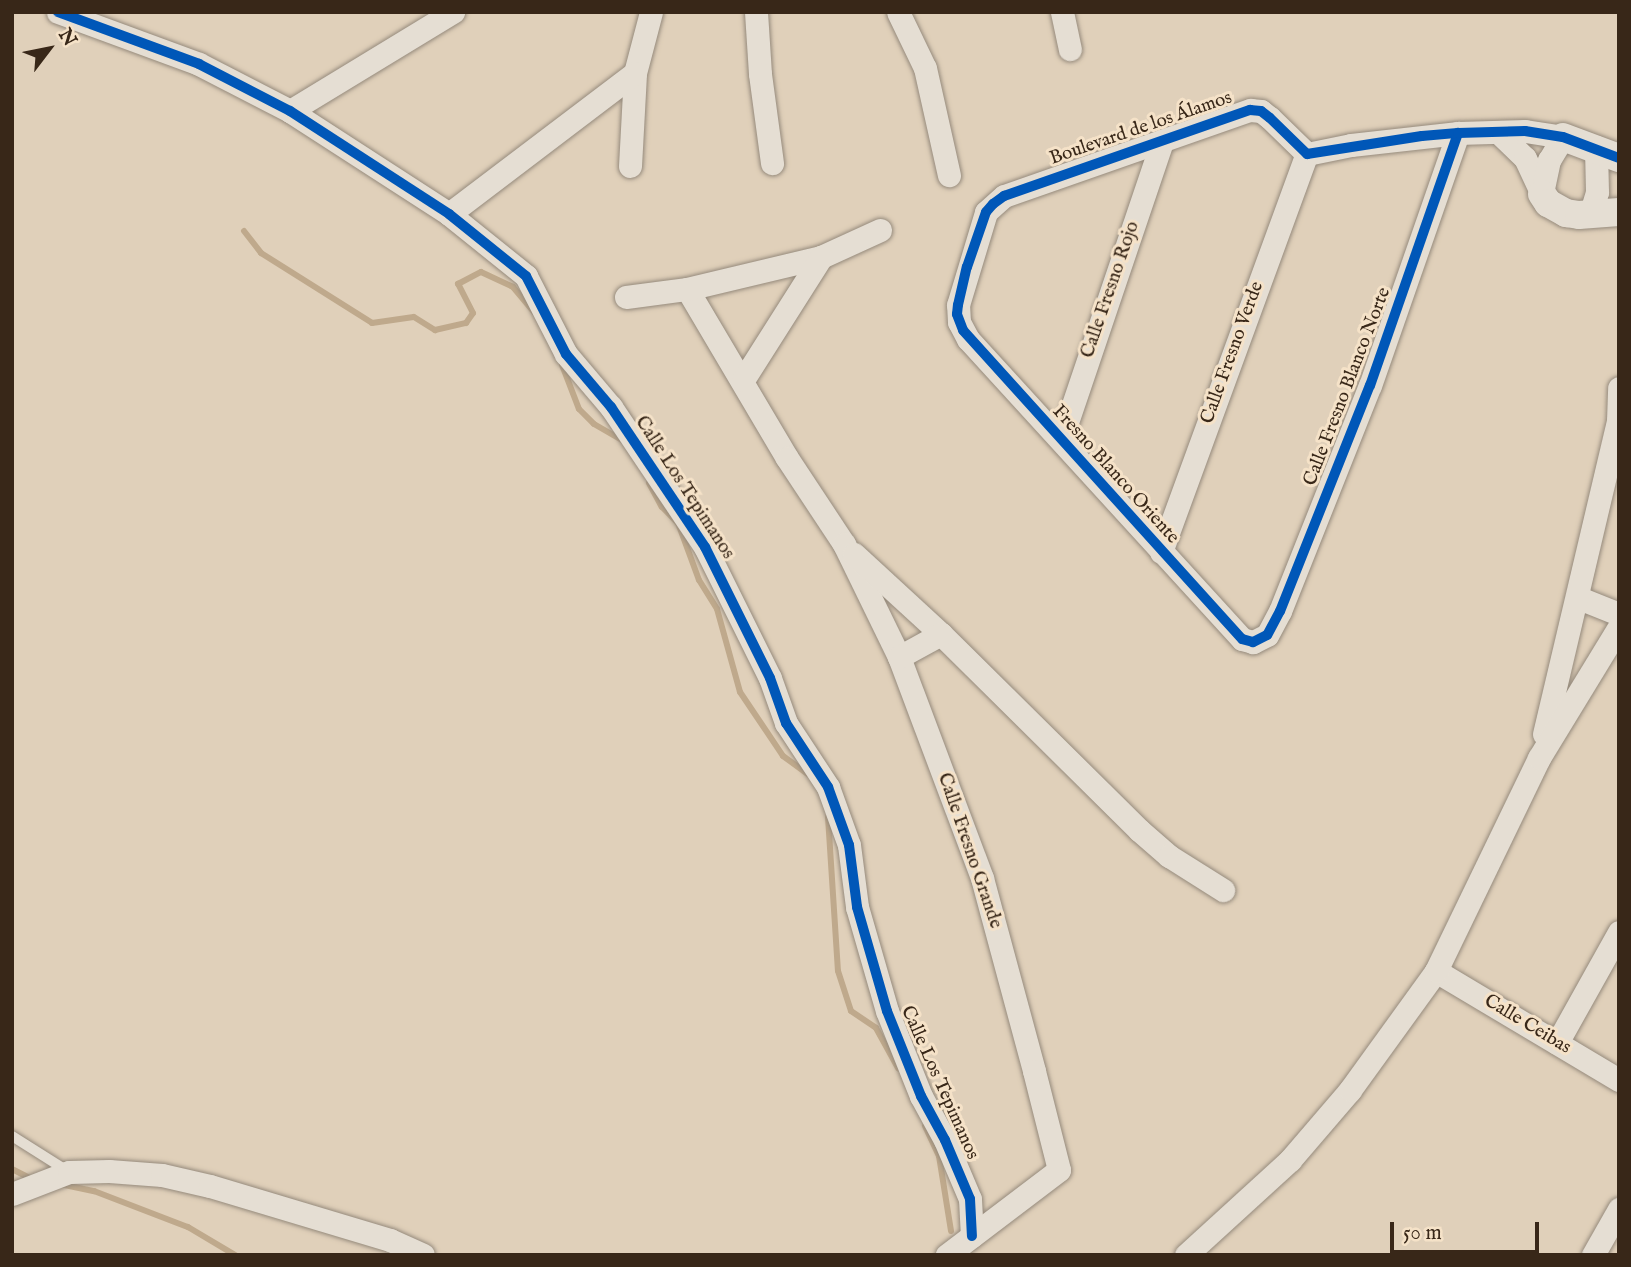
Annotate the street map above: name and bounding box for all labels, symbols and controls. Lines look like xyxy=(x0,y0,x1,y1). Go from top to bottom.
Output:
north arrow xyxy=(14,14,84,84)
text: N xyxy=(52,25,81,51)
street label: Boulevard de los Álamos xyxy=(1047,87,1235,171)
street label: Calle Fresno Rojo xyxy=(1077,219,1145,361)
street label: Calle Fresno Verde xyxy=(1197,279,1269,427)
street label: Calle Fresno Blanco Norte xyxy=(1300,285,1396,489)
street label: Fresno Blanco Oriente xyxy=(1047,401,1183,549)
street label: Calle Los Tepimanos xyxy=(629,412,739,564)
street label: Calle Fresno Grande xyxy=(932,770,1006,932)
street label: Calle Ceibas xyxy=(1479,990,1575,1060)
street label: Calle Los Tepimanos xyxy=(895,1003,983,1163)
scale bar xyxy=(1393,1208,1542,1252)
text: 50 m xyxy=(1403,1220,1442,1247)

